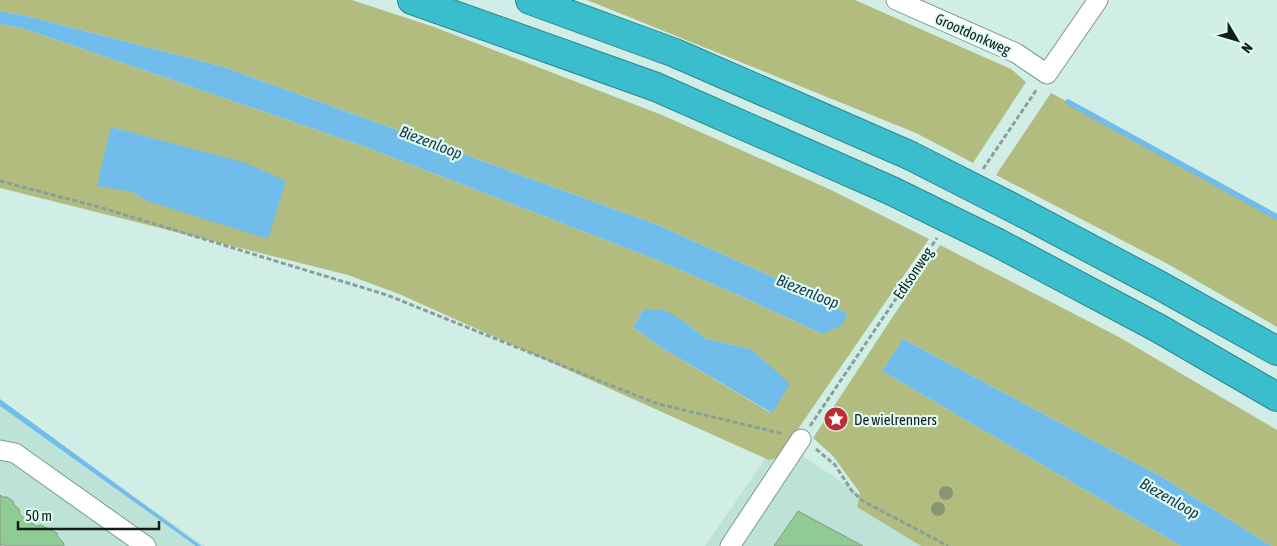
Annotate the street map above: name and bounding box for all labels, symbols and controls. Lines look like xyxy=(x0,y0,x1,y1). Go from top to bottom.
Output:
street label: Grootdonkweg xyxy=(933,10,1014,58)
north arrow xyxy=(1212,15,1262,65)
text: N xyxy=(1238,40,1256,56)
water label: Biezenloop xyxy=(397,122,465,163)
street label: Edisonweg xyxy=(890,243,937,302)
water label: Biezenloop xyxy=(774,270,842,313)
place icon: De wielrenners xyxy=(823,406,849,432)
place label: De wielrenners xyxy=(854,411,937,428)
water label: Biezenloop xyxy=(1137,474,1203,523)
scale bar xyxy=(18,498,159,530)
text: 50 m xyxy=(25,507,52,524)

